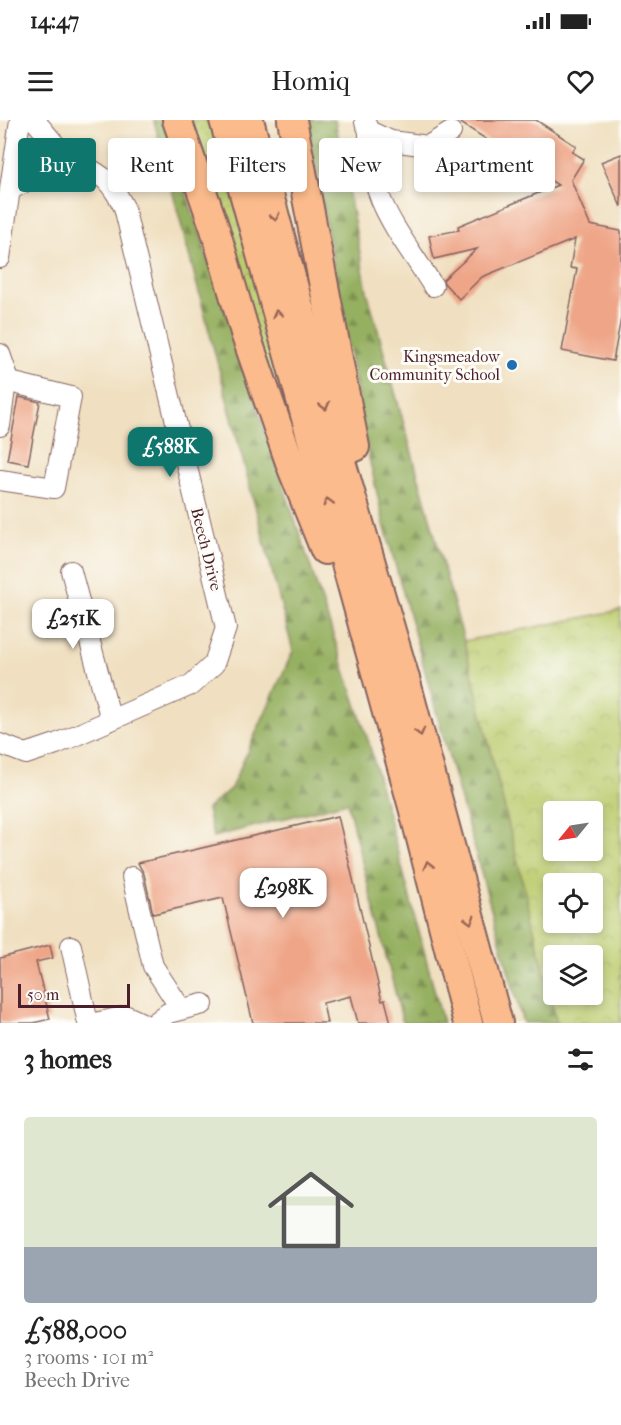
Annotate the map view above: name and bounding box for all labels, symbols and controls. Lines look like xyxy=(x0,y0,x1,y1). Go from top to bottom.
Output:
text: 14:47 xyxy=(30,8,79,34)
icon: menu xyxy=(24,65,57,98)
text: Homiq xyxy=(271,65,350,97)
icon: heart xyxy=(564,65,597,98)
chip: Buy xyxy=(18,138,96,192)
chip: Rent xyxy=(108,138,195,192)
chip: Filters xyxy=(207,138,307,192)
chip: New xyxy=(319,138,402,192)
chip: Apartment xyxy=(414,138,555,192)
one-way arrow xyxy=(268,212,281,222)
one-way arrow xyxy=(272,309,284,320)
place label: Kingsmeadow Community School xyxy=(369,347,501,384)
marker: Kingsmeadow Community School xyxy=(505,358,519,372)
one-way arrow xyxy=(318,400,331,410)
pin: £588K xyxy=(128,427,212,478)
text: £588K xyxy=(142,435,198,458)
one-way arrow xyxy=(323,497,335,508)
street label: Beech Drive xyxy=(187,506,226,593)
pin: £251K xyxy=(31,599,115,650)
text: £251K xyxy=(46,607,100,630)
one-way arrow xyxy=(413,726,425,736)
north arrow xyxy=(543,801,603,861)
map controls xyxy=(543,801,603,1005)
one-way arrow xyxy=(422,860,435,870)
pin: £298K xyxy=(241,868,325,919)
button: locate xyxy=(543,873,603,933)
text: £298K xyxy=(254,876,312,899)
one-way arrow xyxy=(463,915,476,925)
button: layers xyxy=(543,945,603,1005)
scale bar xyxy=(18,981,130,1008)
text: 50 m xyxy=(27,985,59,1004)
icon: filters xyxy=(564,1043,597,1076)
text: 3 homes xyxy=(24,1044,112,1075)
icon: home xyxy=(257,1156,365,1264)
text: £588,000 xyxy=(24,1315,127,1346)
text: 3 rooms · 101 m² xyxy=(24,1346,153,1369)
text: Beech Drive xyxy=(24,1369,130,1392)

